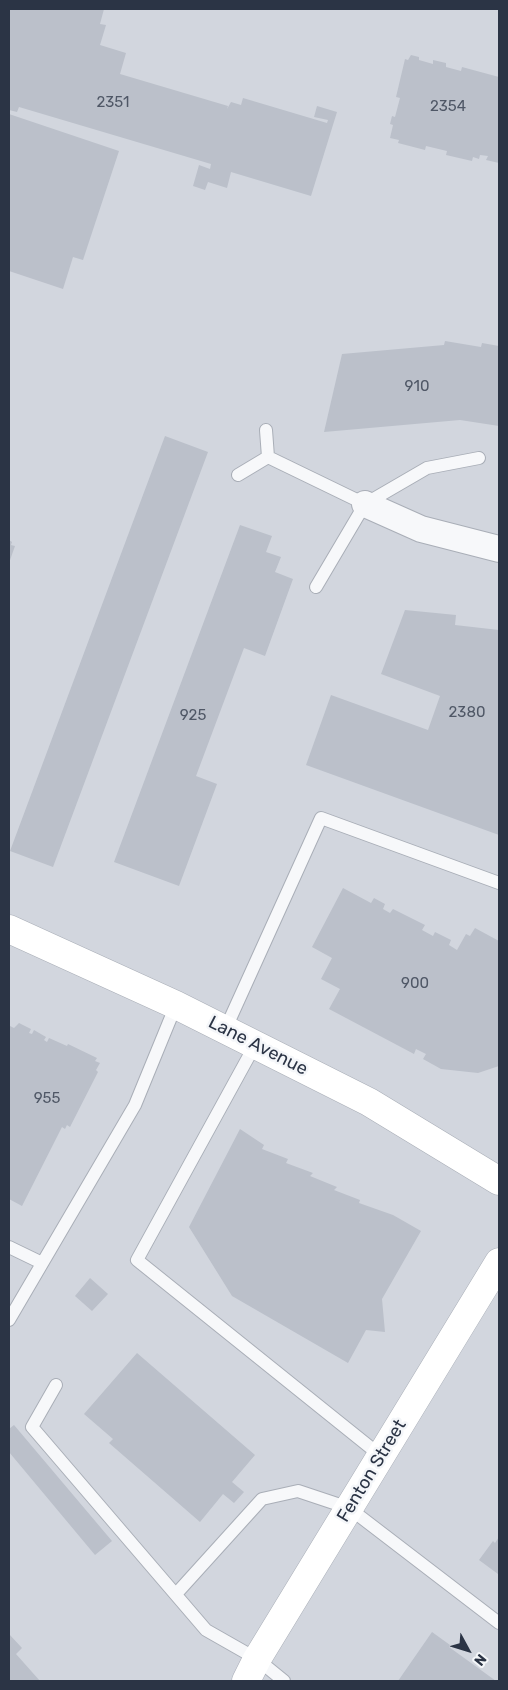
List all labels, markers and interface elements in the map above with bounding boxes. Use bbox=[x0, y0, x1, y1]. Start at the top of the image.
house number: 2351 bbox=[97, 94, 129, 112]
house number: 2354 bbox=[430, 98, 466, 116]
house number: 910 bbox=[405, 378, 429, 396]
house number: 2380 bbox=[449, 704, 485, 722]
house number: 925 bbox=[180, 707, 206, 725]
house number: 900 bbox=[401, 975, 429, 993]
street label: Lane Avenue bbox=[205, 1012, 311, 1080]
house number: 955 bbox=[34, 1090, 60, 1108]
street label: Fenton Street bbox=[333, 1416, 411, 1526]
north arrow bbox=[443, 1625, 493, 1675]
text: N bbox=[470, 1650, 490, 1669]

